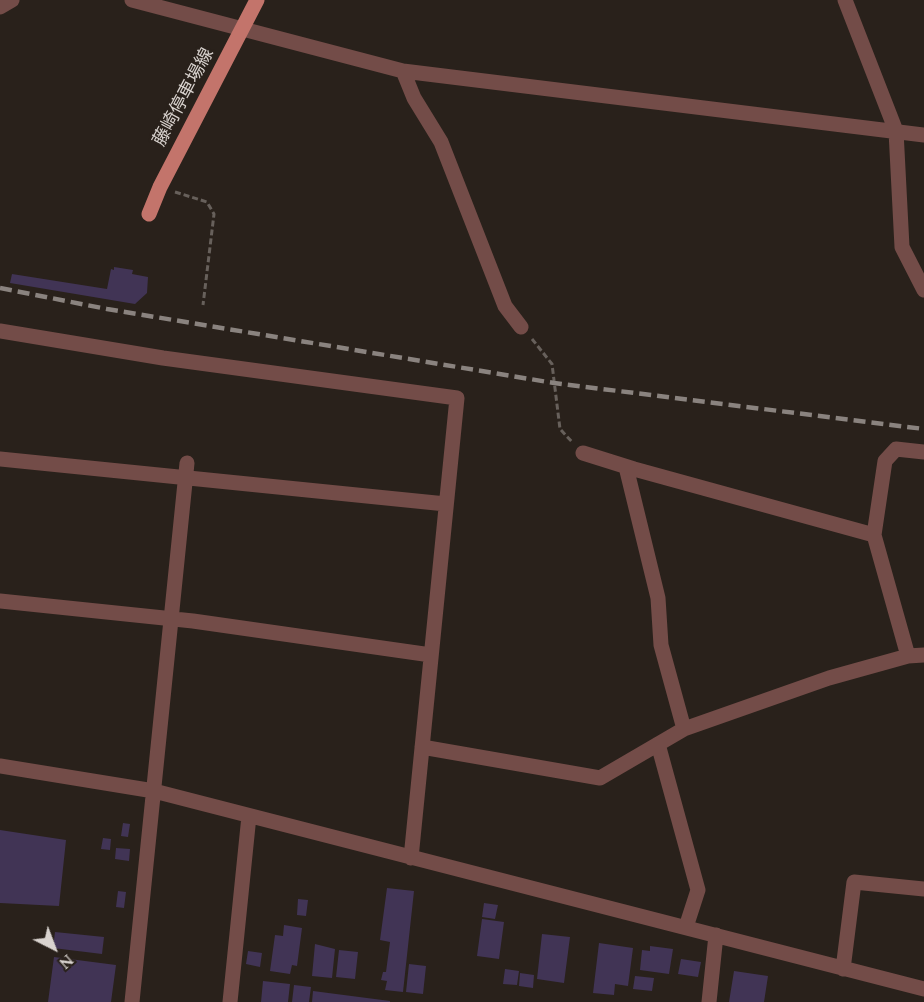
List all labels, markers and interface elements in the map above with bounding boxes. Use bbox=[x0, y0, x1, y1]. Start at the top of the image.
street label: 藤崎停車場線 bbox=[150, 45, 220, 151]
north arrow bbox=[24, 918, 84, 978]
text: N bbox=[53, 948, 79, 975]

